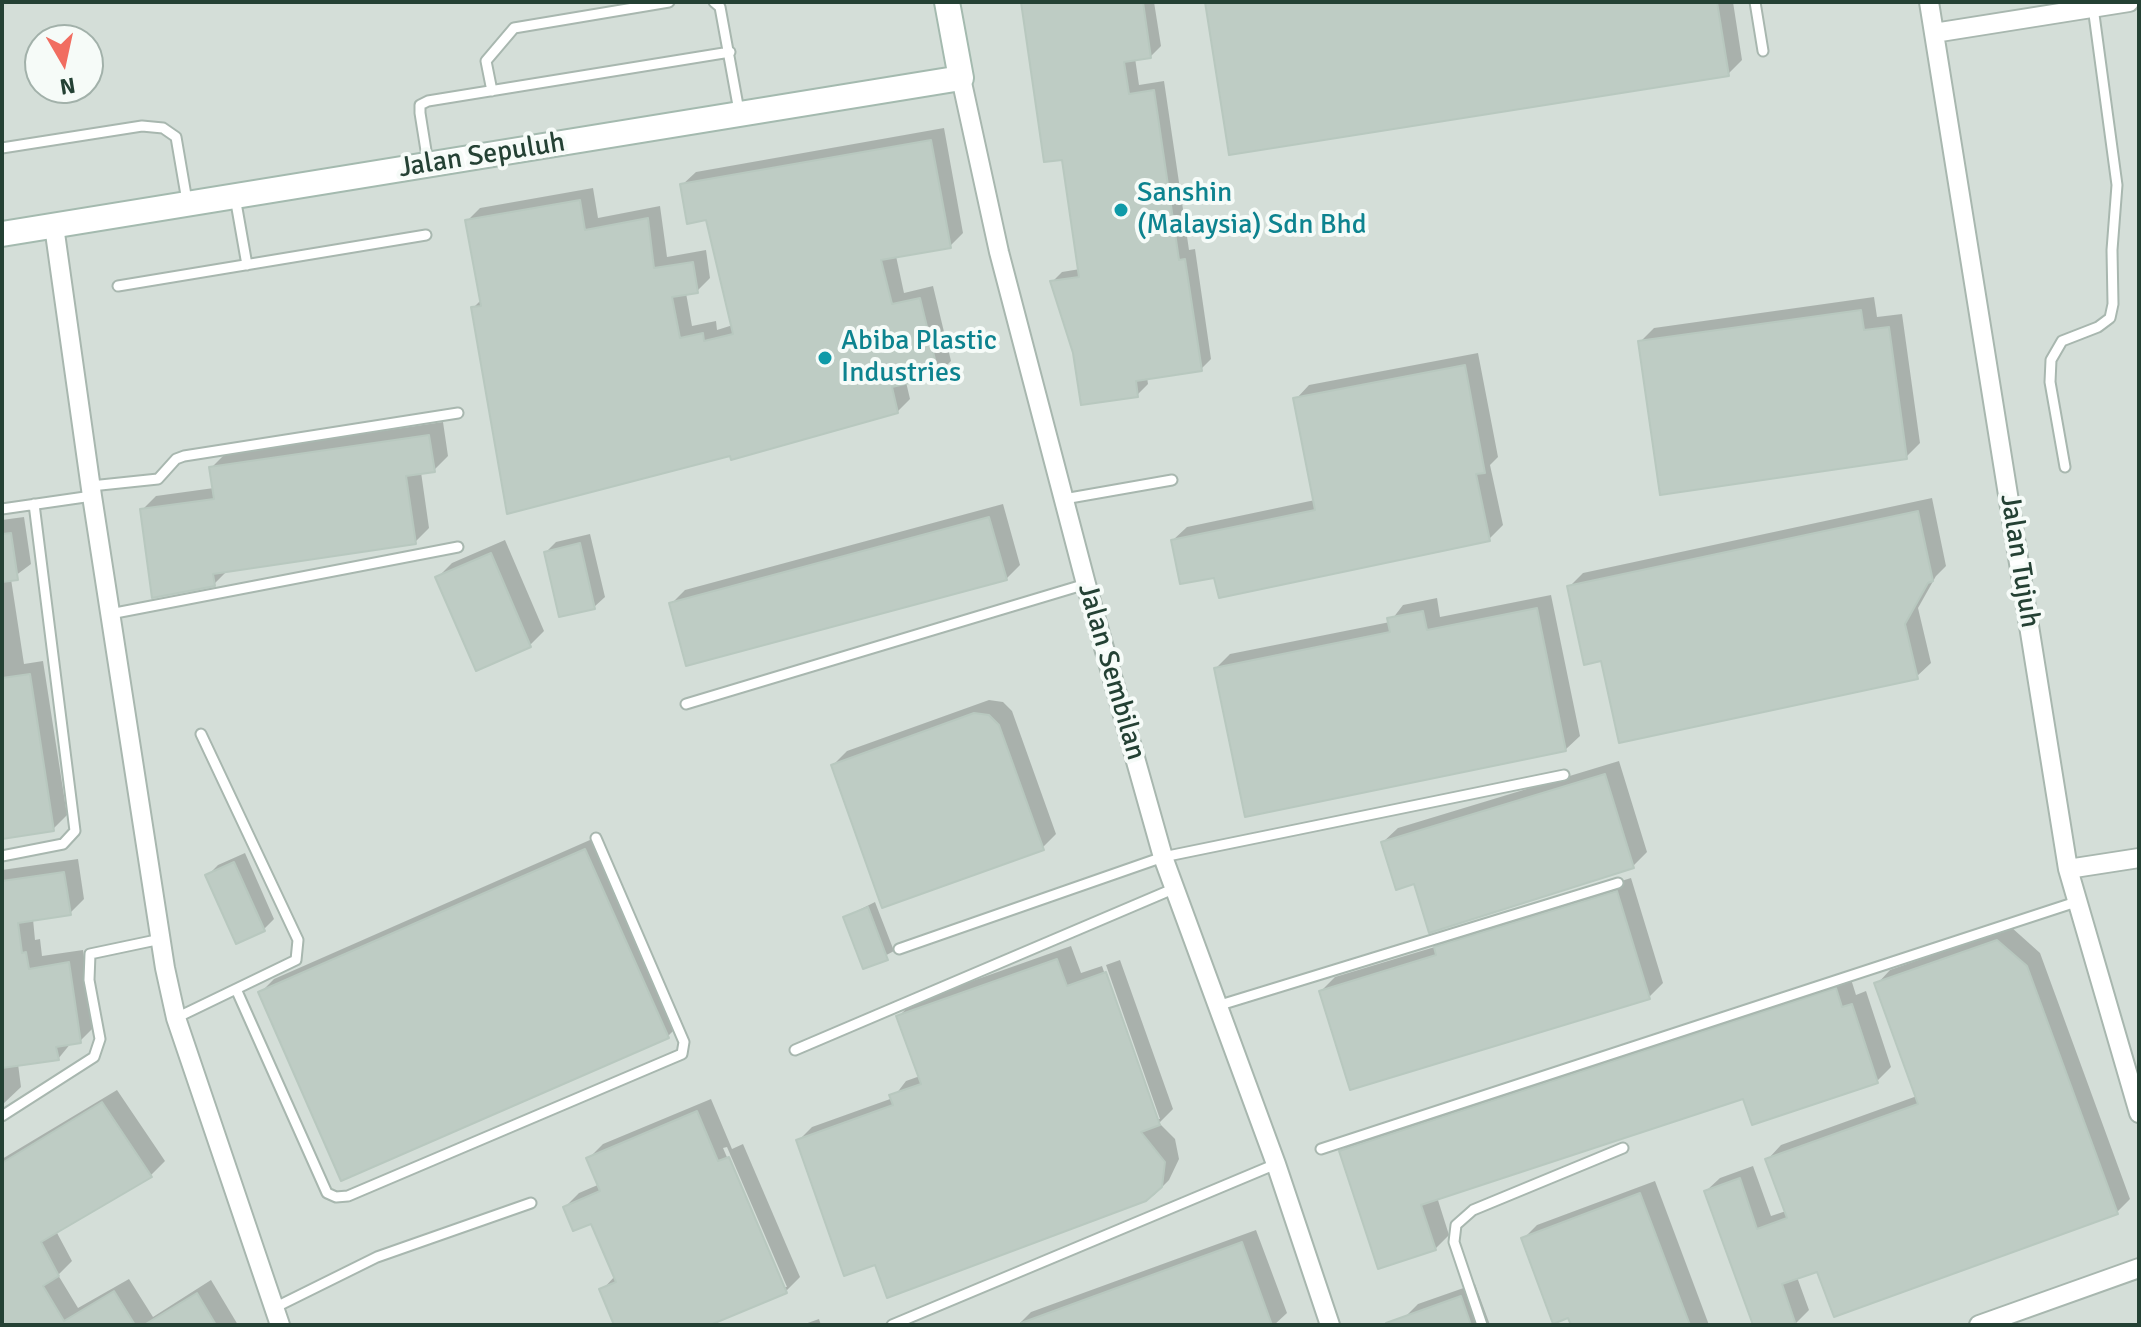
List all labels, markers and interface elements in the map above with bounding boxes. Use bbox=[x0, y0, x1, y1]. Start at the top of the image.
north arrow bbox=[24, 24, 104, 104]
text: N bbox=[58, 72, 77, 101]
street label: Jalan Sepuluh bbox=[396, 126, 568, 186]
place label: Sanshin (Malaysia) Sdn Bhd bbox=[1137, 177, 1367, 243]
marker: Sanshin (Malaysia) Sdn Bhd bbox=[1112, 201, 1130, 219]
place label: Abiba Plastic Industries bbox=[841, 325, 997, 391]
marker: Abiba Plastic Industries bbox=[816, 349, 834, 367]
street label: Jalan Tujuh bbox=[1992, 492, 2046, 630]
street label: Jalan Sembilan bbox=[1070, 580, 1152, 764]

